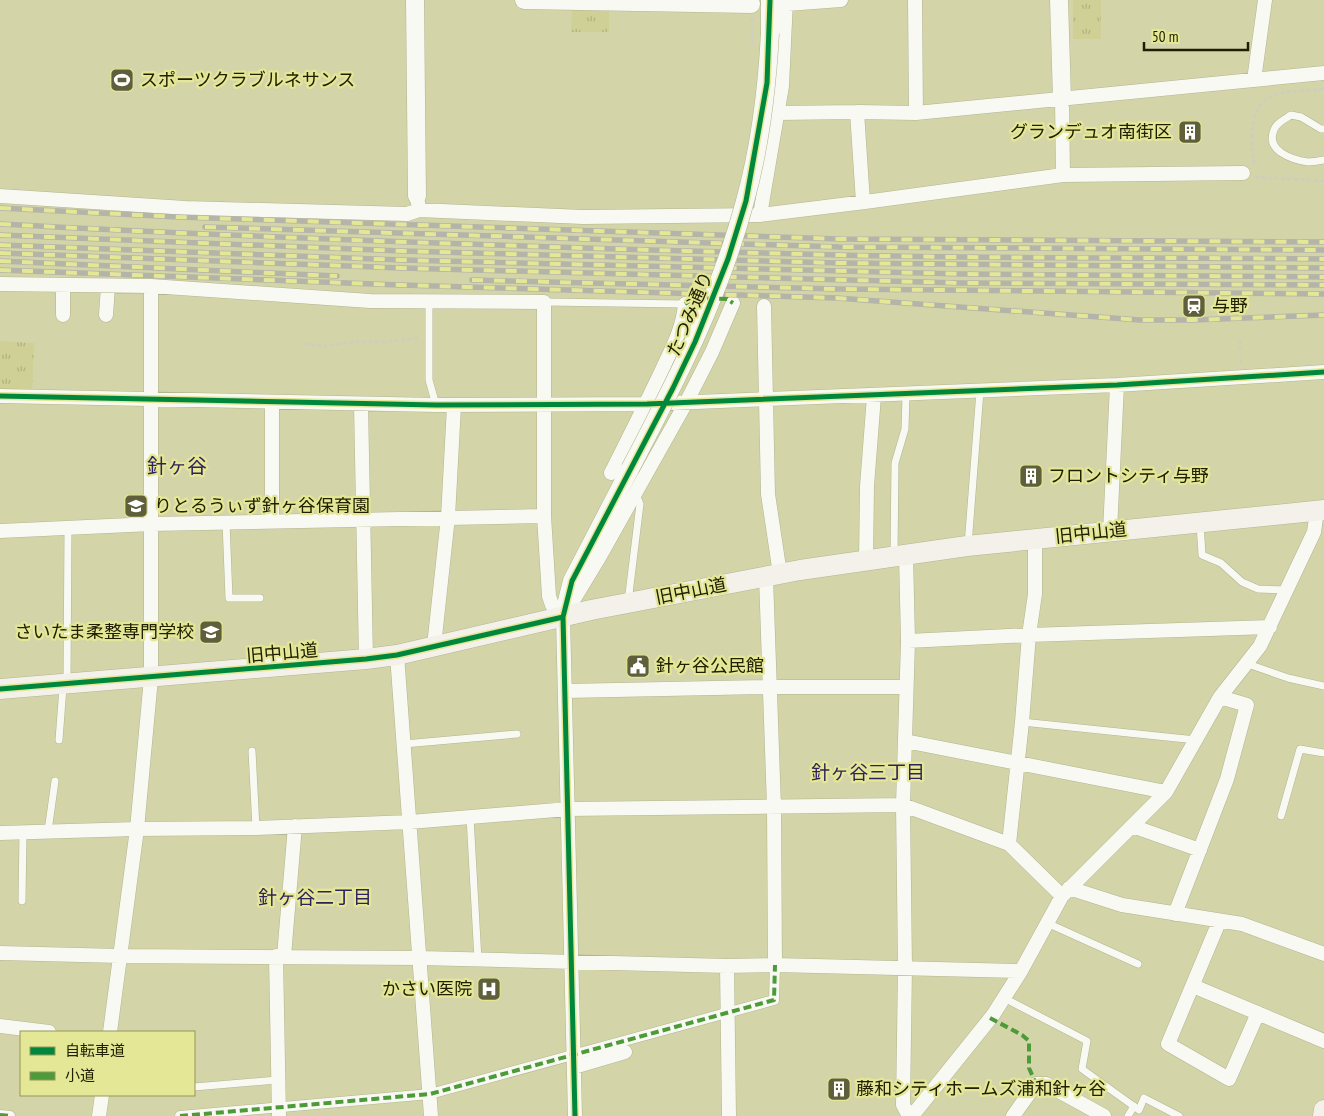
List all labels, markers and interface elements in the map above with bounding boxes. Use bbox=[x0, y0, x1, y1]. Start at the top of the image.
scale bar bbox=[1144, 20, 1248, 52]
text: 50 m bbox=[1152, 27, 1178, 46]
sports icon: スポーツクラブルネサンス bbox=[109, 67, 135, 93]
place label: スポーツクラブルネサンス bbox=[140, 68, 355, 91]
building icon: グランデュオ南街区 bbox=[1177, 119, 1203, 145]
place label: グランデュオ南街区 bbox=[1010, 120, 1172, 143]
street label: たつみ通り bbox=[661, 268, 718, 360]
station icon: 与野 bbox=[1181, 293, 1207, 319]
place label: 与野 bbox=[1212, 294, 1248, 317]
district label: 針ヶ谷 bbox=[147, 453, 207, 479]
building icon: フロントシティ与野 bbox=[1018, 463, 1044, 489]
place label: フロントシティ与野 bbox=[1048, 464, 1209, 487]
school or university icon: りとるうぃず針ヶ谷保育園 bbox=[123, 493, 149, 519]
place label: りとるうぃず針ヶ谷保育園 bbox=[154, 494, 370, 517]
street label: 旧中山道 bbox=[1054, 517, 1128, 548]
street label: 旧中山道 bbox=[653, 572, 728, 609]
school or university icon: さいたま柔整専門学校 bbox=[198, 619, 224, 645]
place label: さいたま柔整専門学校 bbox=[15, 620, 194, 643]
street label: 旧中山道 bbox=[245, 638, 319, 667]
public building icon: 針ヶ谷公民館 bbox=[625, 653, 651, 679]
place label: 針ヶ谷公民館 bbox=[656, 654, 764, 677]
district label: 針ヶ谷三丁目 bbox=[811, 760, 925, 784]
district label: 針ヶ谷二丁目 bbox=[258, 885, 372, 909]
hospital icon: かさい医院 bbox=[476, 976, 502, 1002]
place label: かさい医院 bbox=[382, 977, 472, 1000]
legend bbox=[20, 1031, 195, 1096]
text: 自転車道 bbox=[65, 1041, 125, 1060]
text: 小道 bbox=[65, 1066, 95, 1085]
building icon: 藤和シティホームズ浦和針ヶ谷 bbox=[826, 1076, 852, 1102]
place label: 藤和シティホームズ浦和針ヶ谷 bbox=[856, 1077, 1106, 1100]

